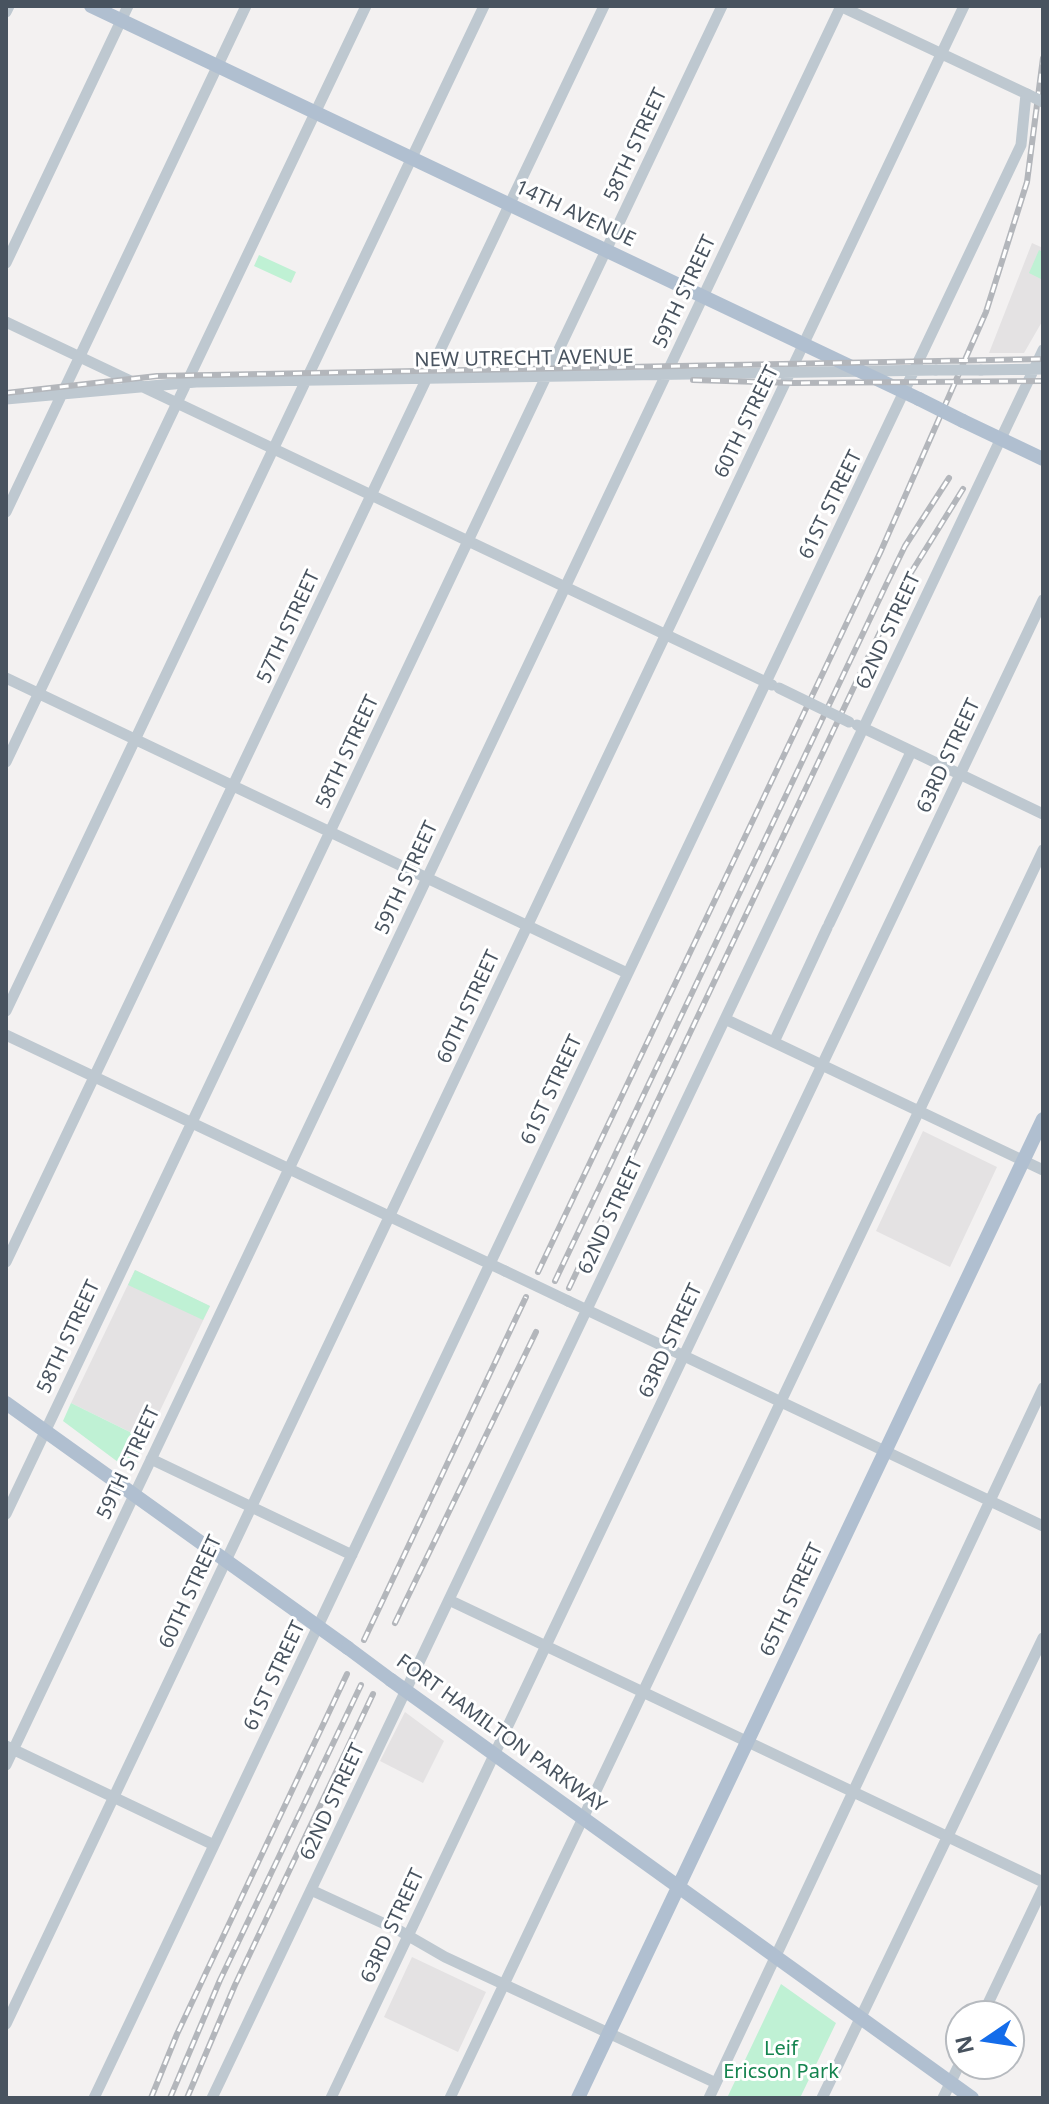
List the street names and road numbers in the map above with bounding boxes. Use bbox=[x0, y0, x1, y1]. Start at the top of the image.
street label: 58TH STREET bbox=[599, 85, 673, 205]
street label: 14TH AVENUE bbox=[511, 176, 639, 252]
street label: 59TH STREET bbox=[648, 232, 722, 352]
street label: NEW UTRECHT AVENUE bbox=[414, 345, 634, 373]
street label: 60TH STREET bbox=[709, 362, 785, 482]
street label: 61ST STREET bbox=[794, 447, 868, 563]
street label: 57TH STREET bbox=[252, 567, 326, 687]
street label: 62ND STREET bbox=[852, 569, 926, 693]
street label: 58TH STREET bbox=[311, 692, 385, 812]
street label: 63RD STREET bbox=[912, 695, 986, 817]
street label: 59TH STREET bbox=[370, 818, 444, 938]
street label: 60TH STREET bbox=[432, 947, 506, 1067]
street label: 61ST STREET bbox=[516, 1031, 588, 1149]
street label: 62ND STREET bbox=[574, 1154, 648, 1278]
street label: 58TH STREET bbox=[32, 1277, 106, 1397]
street label: 63RD STREET bbox=[634, 1280, 708, 1402]
street label: 59TH STREET bbox=[92, 1403, 166, 1523]
street label: 60TH STREET bbox=[154, 1532, 228, 1652]
street label: 65TH STREET bbox=[755, 1540, 829, 1660]
street label: 61ST STREET bbox=[239, 1617, 311, 1735]
street label: FORT HAMILTON PARKWAY bbox=[391, 1650, 611, 1818]
street label: 62ND STREET bbox=[296, 1740, 370, 1864]
street label: 63RD STREET bbox=[356, 1865, 430, 1987]

